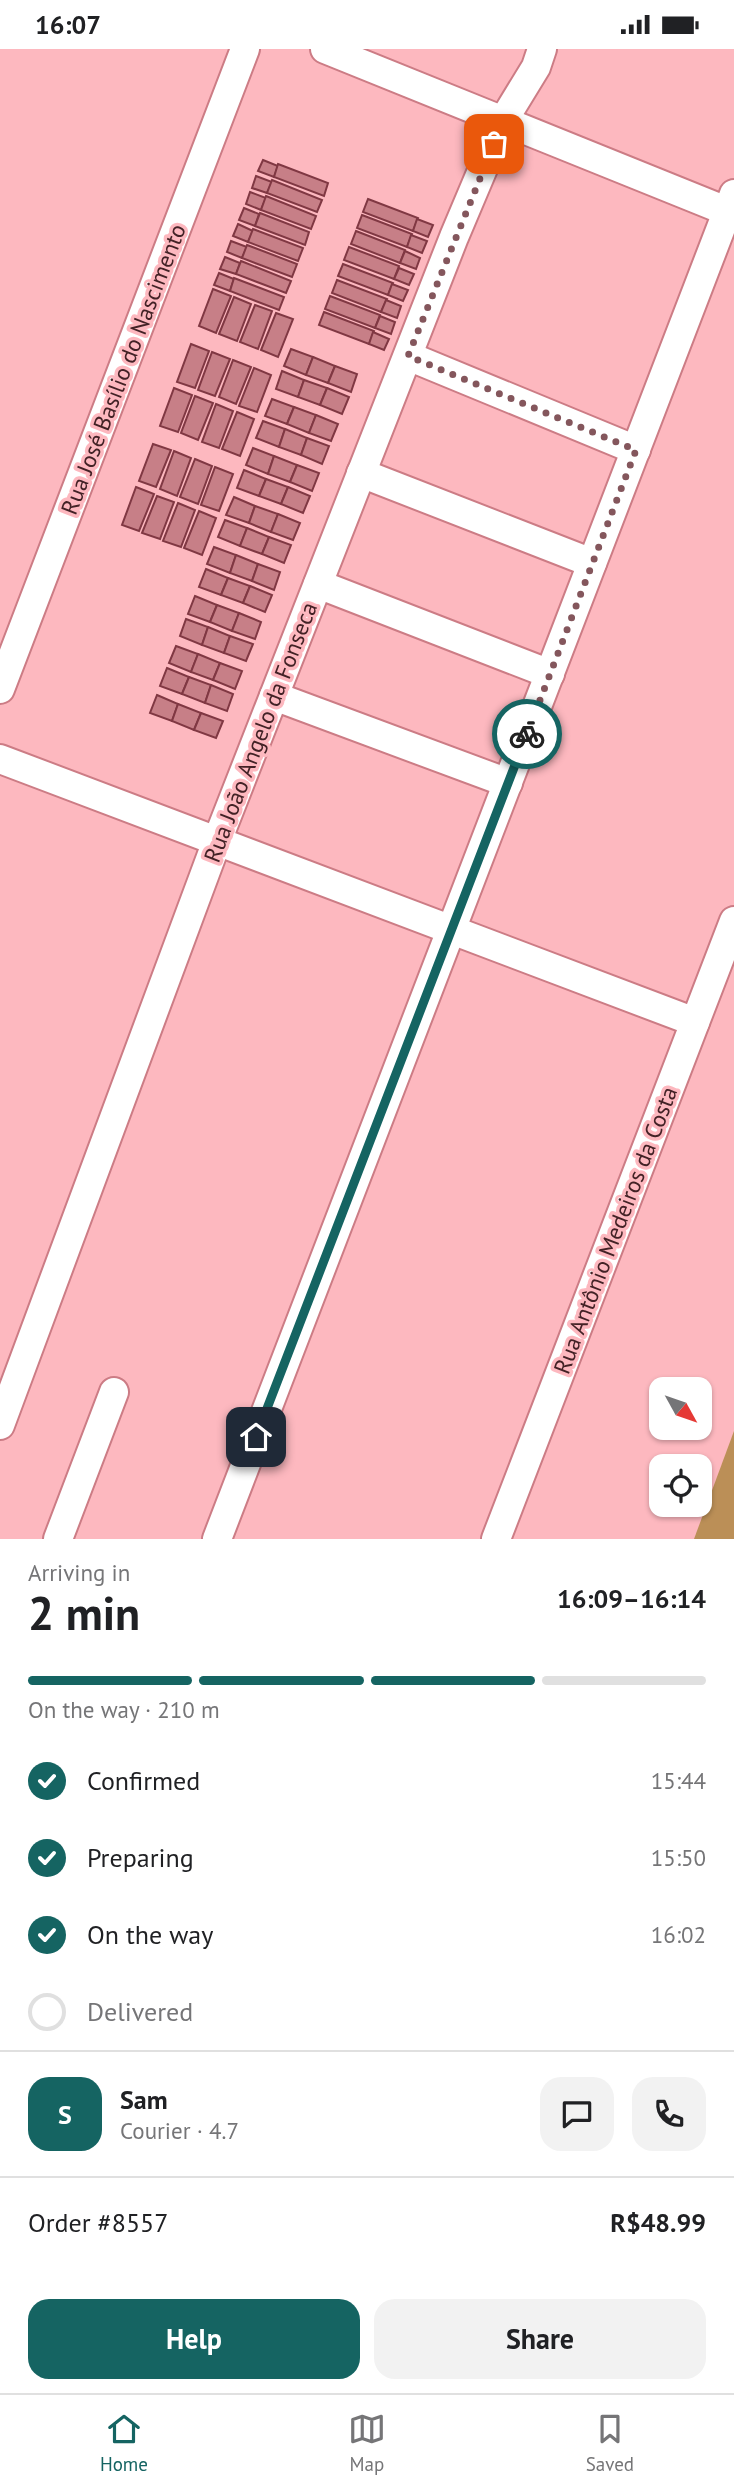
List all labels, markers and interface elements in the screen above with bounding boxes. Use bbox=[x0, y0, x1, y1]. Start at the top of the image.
text: 16:07 bbox=[35, 8, 101, 41]
pin bbox=[464, 114, 524, 174]
icon: bag bbox=[475, 125, 513, 163]
street label: Rua José Basílio do Nascimento bbox=[54, 220, 192, 518]
street label: Rua João Angelo da Fonseca bbox=[197, 598, 323, 866]
courier bbox=[492, 699, 562, 769]
icon: bike bbox=[508, 715, 546, 753]
street label: Rua Antônio Medeiros da Costa bbox=[547, 1082, 683, 1378]
north arrow bbox=[649, 1377, 712, 1440]
map controls bbox=[649, 1377, 712, 1517]
pin bbox=[226, 1407, 286, 1467]
icon: home bbox=[237, 1418, 275, 1456]
button: locate bbox=[649, 1454, 712, 1517]
text: Arriving in bbox=[28, 1558, 130, 1587]
text: 16:09–16:14 bbox=[557, 1582, 706, 1615]
text: 2 min bbox=[28, 1583, 140, 1643]
text: On the way · 210 m bbox=[28, 1695, 220, 1724]
icon: check bbox=[28, 1762, 66, 1800]
text: Confirmed bbox=[87, 1764, 200, 1797]
text: 15:44 bbox=[651, 1766, 706, 1795]
icon: check bbox=[28, 1839, 66, 1877]
text: Preparing bbox=[87, 1841, 194, 1874]
text: 15:50 bbox=[651, 1843, 706, 1872]
icon: check bbox=[28, 1916, 66, 1954]
text: On the way bbox=[87, 1918, 213, 1951]
text: 16:02 bbox=[651, 1920, 706, 1949]
text: Delivered bbox=[87, 1995, 193, 2028]
button: chat bbox=[540, 2077, 614, 2151]
button: phone bbox=[632, 2077, 706, 2151]
text: Sam bbox=[120, 2083, 168, 2116]
text: S bbox=[58, 2098, 72, 2131]
text: Courier · 4.7 bbox=[120, 2116, 239, 2145]
text: Order #8557 bbox=[28, 2206, 168, 2239]
text: R$48.99 bbox=[610, 2206, 706, 2239]
button: Help bbox=[28, 2299, 360, 2379]
button: Share bbox=[374, 2299, 706, 2379]
tab: Home bbox=[100, 2410, 148, 2476]
tab: Map bbox=[348, 2410, 386, 2476]
tab: Saved bbox=[586, 2410, 634, 2476]

